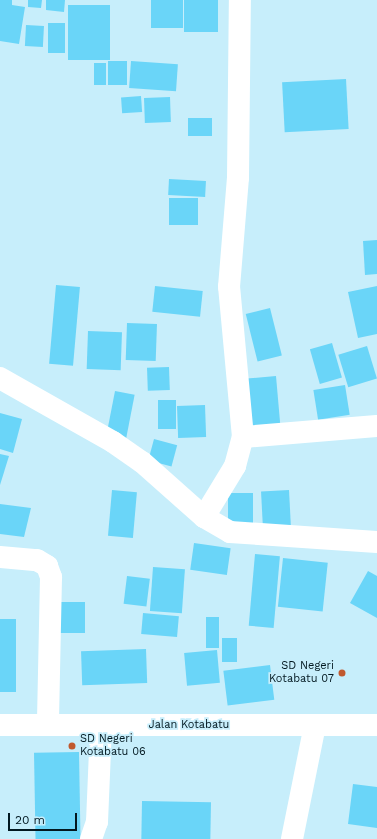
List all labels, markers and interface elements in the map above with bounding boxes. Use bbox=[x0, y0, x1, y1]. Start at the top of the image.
place label: SD Negeri Kotabatu 07 bbox=[269, 660, 334, 686]
marker: SD Negeri Kotabatu 07 bbox=[337, 668, 347, 678]
street label: Jalan Kotabatu bbox=[149, 718, 229, 732]
place label: SD Negeri Kotabatu 06 bbox=[80, 733, 146, 759]
marker: SD Negeri Kotabatu 06 bbox=[67, 741, 77, 751]
scale bar bbox=[10, 805, 79, 831]
text: 20 m bbox=[15, 813, 45, 827]

